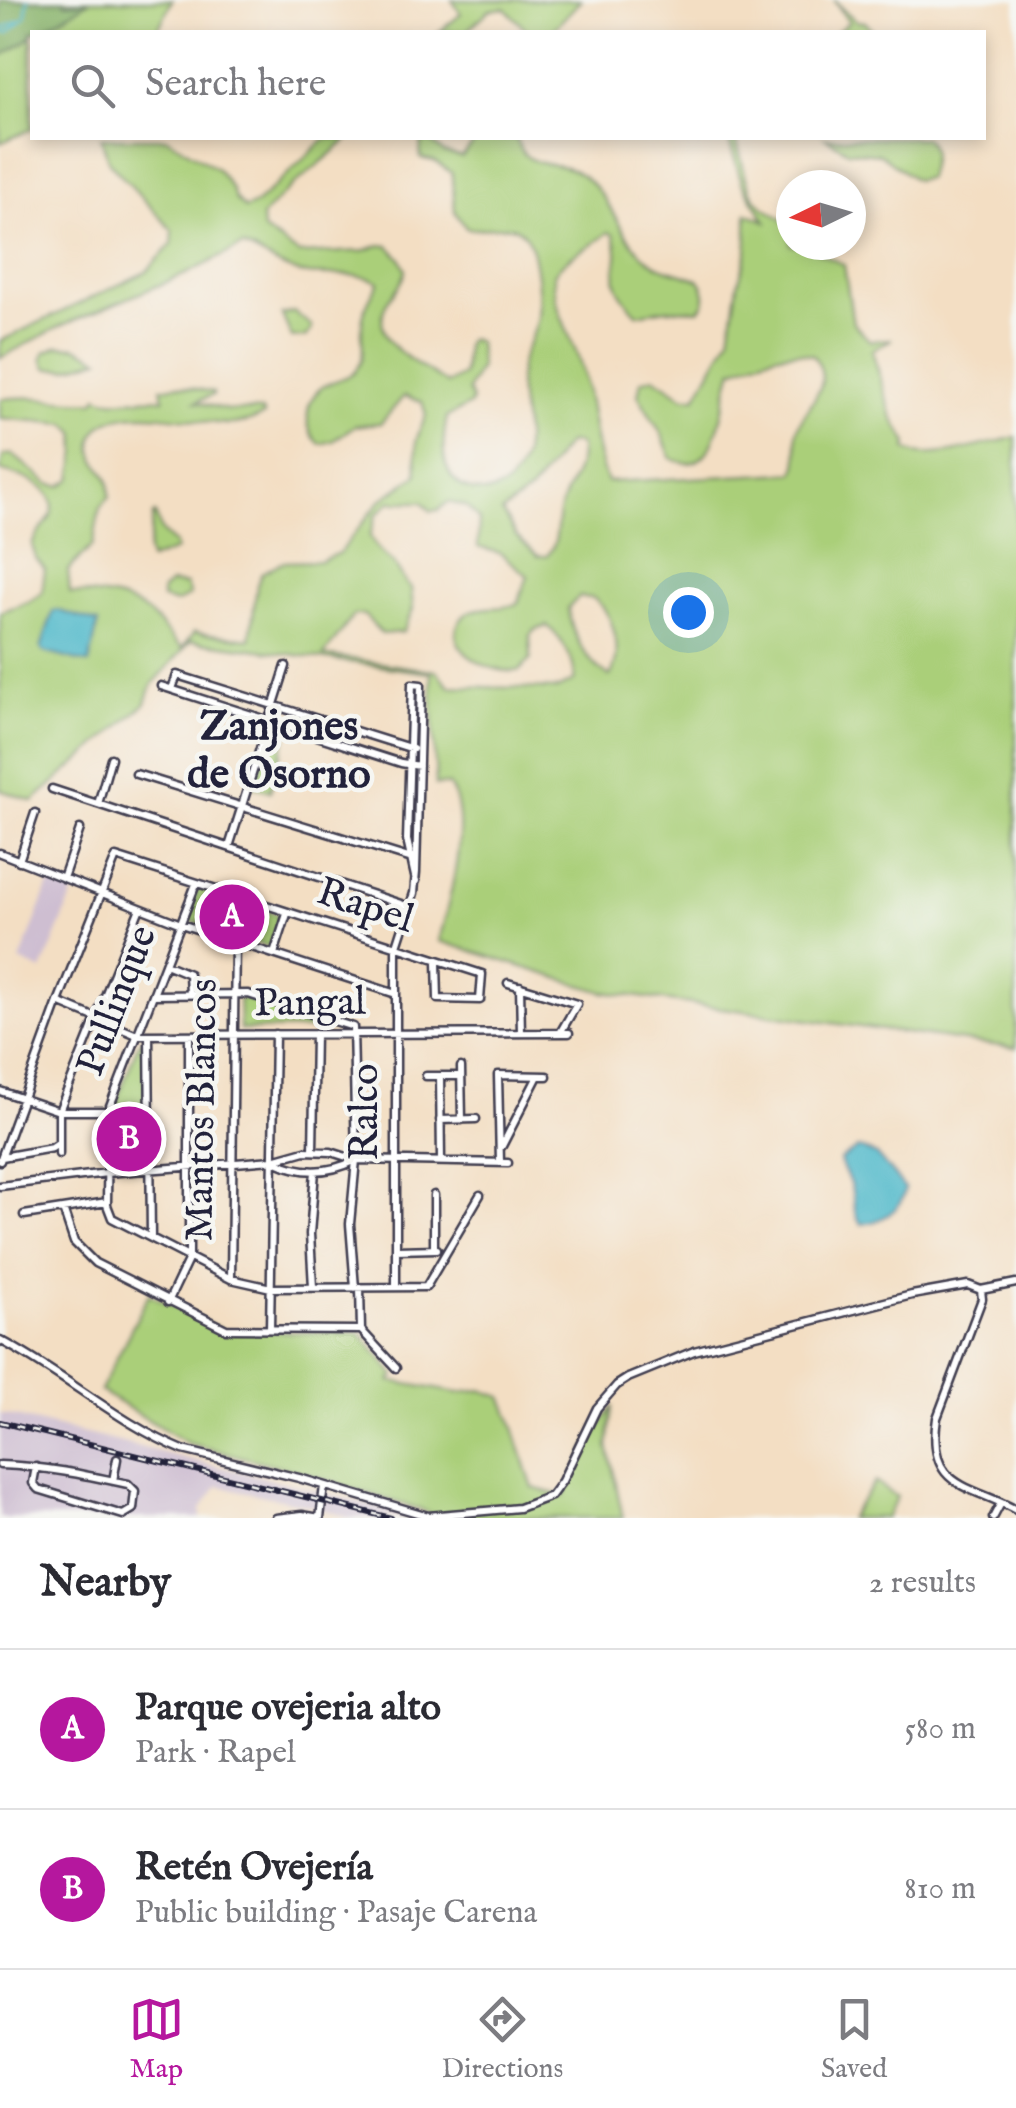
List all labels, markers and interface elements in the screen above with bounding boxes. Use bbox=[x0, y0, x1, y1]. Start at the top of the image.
search box bbox=[30, 30, 986, 140]
icon: search bbox=[65, 58, 120, 113]
text: Search here bbox=[145, 61, 326, 109]
north arrow bbox=[776, 170, 866, 260]
your location bbox=[663, 587, 714, 638]
district label: Zanjones de Osorno bbox=[187, 701, 371, 802]
street label: Rapel bbox=[310, 868, 420, 946]
pin: A bbox=[200, 880, 264, 954]
street label: Pullinque bbox=[66, 919, 170, 1083]
street label: Mantos Blancos bbox=[175, 978, 231, 1242]
street label: Pangal bbox=[254, 978, 366, 1030]
street label: Ralco bbox=[341, 1063, 392, 1161]
pin: B bbox=[96, 1102, 162, 1176]
text: Nearby bbox=[40, 1557, 171, 1610]
text: 2 results bbox=[869, 1563, 976, 1604]
text: Parque ovejeria alto bbox=[135, 1685, 441, 1733]
text: A bbox=[62, 1709, 83, 1750]
text: 580 m bbox=[904, 1709, 976, 1750]
text: Park · Rapel bbox=[135, 1733, 296, 1774]
text: Retén Ovejería bbox=[135, 1845, 373, 1893]
text: B bbox=[62, 1869, 83, 1910]
text: 810 m bbox=[904, 1869, 976, 1910]
text: Public building · Pasaje Carena bbox=[135, 1893, 537, 1934]
tab: Map bbox=[129, 1992, 184, 2087]
tab: Directions bbox=[441, 1992, 563, 2087]
tab: Saved bbox=[821, 1992, 887, 2087]

